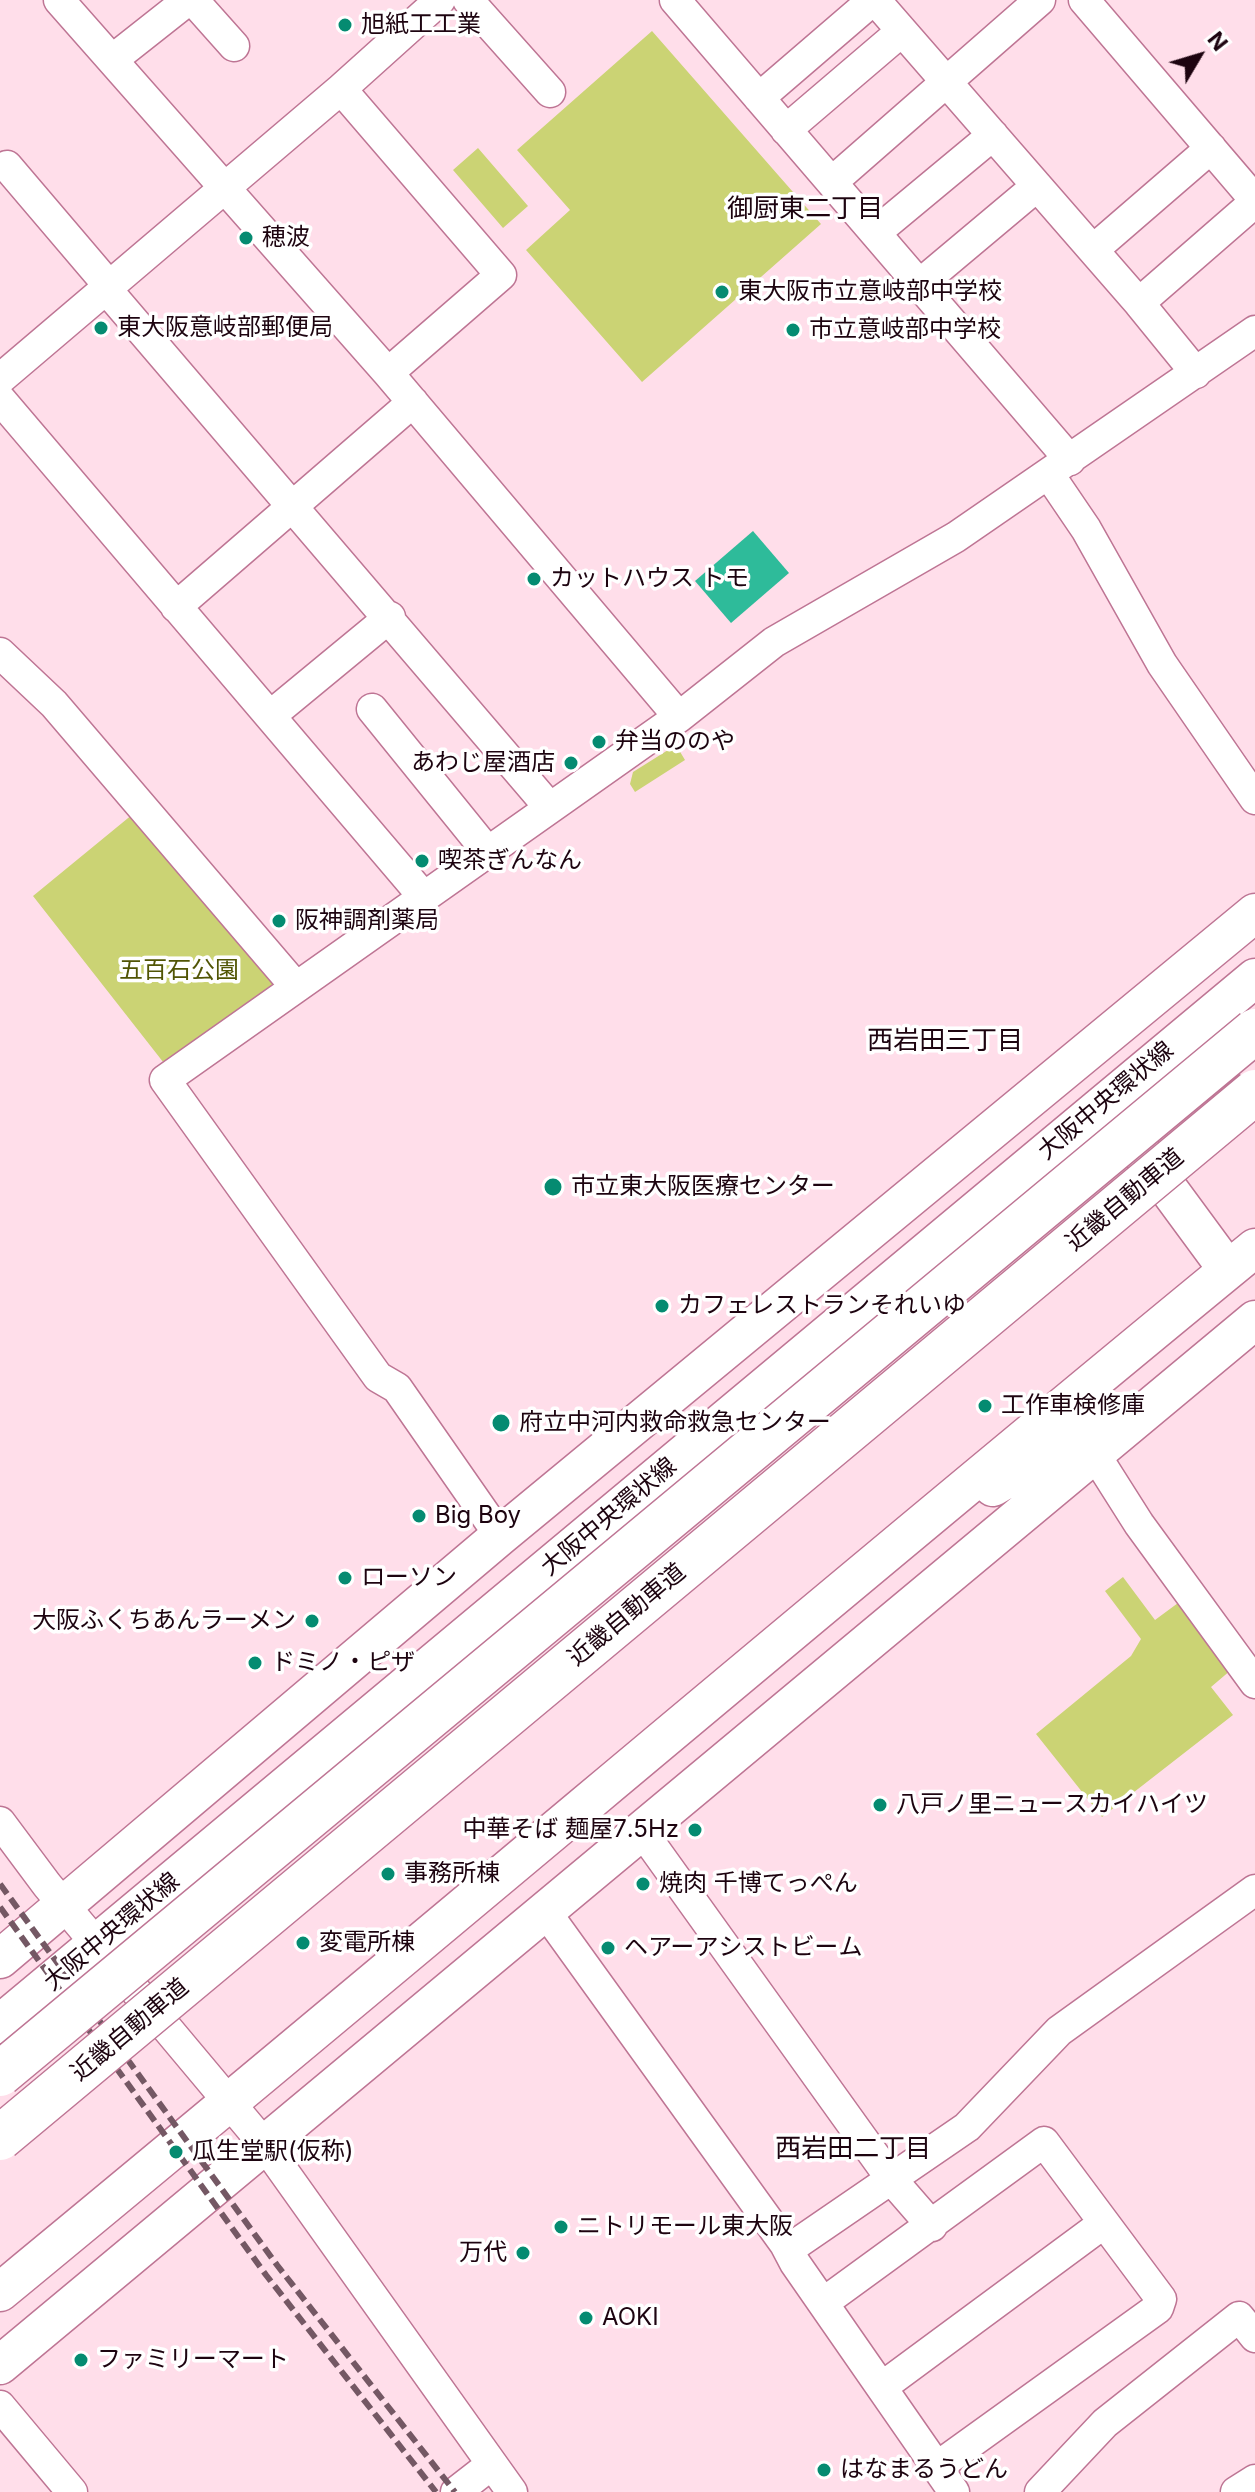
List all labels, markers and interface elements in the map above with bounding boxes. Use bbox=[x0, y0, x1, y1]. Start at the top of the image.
place label: 旭紙工工業 bbox=[361, 11, 481, 39]
marker: 旭紙工工業 bbox=[336, 16, 354, 34]
north arrow bbox=[1159, 16, 1239, 96]
text: N bbox=[1203, 27, 1233, 56]
district label: 御厨東二丁目 bbox=[727, 193, 883, 225]
place label: 穂波 bbox=[262, 224, 310, 252]
marker: 穂波 bbox=[237, 229, 255, 247]
place label: 東大阪市立意岐部中学校 bbox=[738, 278, 1002, 306]
marker: 東大阪市立意岐部中学校 bbox=[713, 283, 731, 301]
place label: 東大阪意岐部郵便局 bbox=[117, 314, 333, 342]
place label: 市立意岐部中学校 bbox=[809, 316, 1001, 344]
marker: 東大阪意岐部郵便局 bbox=[92, 319, 110, 337]
marker: 市立意岐部中学校 bbox=[784, 321, 802, 339]
place label: カットハウス トモ bbox=[550, 565, 749, 593]
marker: カットハウス トモ bbox=[525, 570, 543, 588]
place label: 弁当ののや bbox=[615, 728, 735, 756]
marker: 弁当ののや bbox=[590, 733, 608, 751]
place label: あわじ屋酒店 bbox=[411, 749, 555, 777]
marker: あわじ屋酒店 bbox=[562, 754, 580, 772]
place label: 喫茶ぎんなん bbox=[438, 847, 582, 875]
marker: 喫茶ぎんなん bbox=[413, 852, 431, 870]
place label: 阪神調剤薬局 bbox=[295, 907, 439, 935]
marker: 阪神調剤薬局 bbox=[270, 912, 288, 930]
park label: 五百石公園 bbox=[119, 957, 239, 985]
district label: 西岩田三丁目 bbox=[867, 1025, 1023, 1057]
street label: 大阪中央環状線 bbox=[1032, 1036, 1180, 1166]
street label: 近畿自動車道 bbox=[1061, 1143, 1189, 1257]
place label: 市立東大阪医療センター bbox=[571, 1173, 835, 1201]
marker: 市立東大阪医療センター bbox=[542, 1176, 564, 1198]
place label: カフェレストランそれいゆ bbox=[678, 1292, 966, 1320]
marker: カフェレストランそれいゆ bbox=[653, 1297, 671, 1315]
place label: 工作車検修庫 bbox=[1001, 1392, 1145, 1420]
marker: 工作車検修庫 bbox=[976, 1397, 994, 1415]
place label: 府立中河内救命救急センター bbox=[519, 1409, 831, 1437]
marker: 府立中河内救命救急センター bbox=[490, 1412, 512, 1434]
street label: 大阪中央環状線 bbox=[535, 1452, 683, 1582]
place label: Big Boy bbox=[435, 1502, 521, 1530]
marker: Big Boy bbox=[410, 1507, 428, 1525]
street label: 近畿自動車道 bbox=[563, 1558, 691, 1672]
place label: ローソン bbox=[361, 1564, 457, 1592]
marker: ローソン bbox=[336, 1569, 354, 1587]
place label: 大阪ふくちあんラーメン bbox=[32, 1607, 296, 1635]
marker: 大阪ふくちあんラーメン bbox=[303, 1612, 321, 1630]
place label: ドミノ・ピザ bbox=[271, 1649, 415, 1677]
marker: ドミノ・ピザ bbox=[246, 1654, 264, 1672]
place label: 八戸ノ里ニュースカイハイツ bbox=[896, 1791, 1208, 1819]
marker: 八戸ノ里ニュースカイハイツ bbox=[871, 1796, 889, 1814]
place label: 中華そば 麺屋7.5Hz bbox=[462, 1816, 679, 1844]
marker: 中華そば 麺屋7.5Hz bbox=[686, 1821, 704, 1839]
place label: 事務所棟 bbox=[404, 1860, 500, 1888]
marker: 事務所棟 bbox=[379, 1865, 397, 1883]
street label: 大阪中央環状線 bbox=[38, 1867, 186, 1997]
place label: 焼肉 千博てっぺん bbox=[659, 1870, 858, 1898]
marker: 焼肉 千博てっぺん bbox=[634, 1875, 652, 1893]
place label: 変電所棟 bbox=[319, 1929, 415, 1957]
marker: 変電所棟 bbox=[294, 1934, 312, 1952]
place label: ヘアーアシストビーム bbox=[624, 1934, 863, 1962]
marker: ヘアーアシストビーム bbox=[599, 1939, 617, 1957]
street label: 近畿自動車道 bbox=[66, 1973, 194, 2087]
district label: 西岩田二丁目 bbox=[775, 2133, 931, 2165]
place label: 瓜生堂駅(仮称) bbox=[192, 2138, 354, 2166]
marker: 瓜生堂駅(仮称) bbox=[167, 2143, 185, 2161]
place label: ニトリモール東大阪 bbox=[577, 2213, 793, 2241]
marker: ニトリモール東大阪 bbox=[552, 2218, 570, 2236]
place label: 万代 bbox=[459, 2239, 507, 2267]
marker: 万代 bbox=[514, 2244, 532, 2262]
place label: AOKI bbox=[602, 2304, 659, 2332]
marker: AOKI bbox=[577, 2309, 595, 2327]
place label: ファミリーマート bbox=[97, 2346, 289, 2374]
marker: ファミリーマート bbox=[72, 2351, 90, 2369]
place label: はなまるうどん bbox=[840, 2456, 1008, 2484]
marker: はなまるうどん bbox=[815, 2461, 833, 2479]

